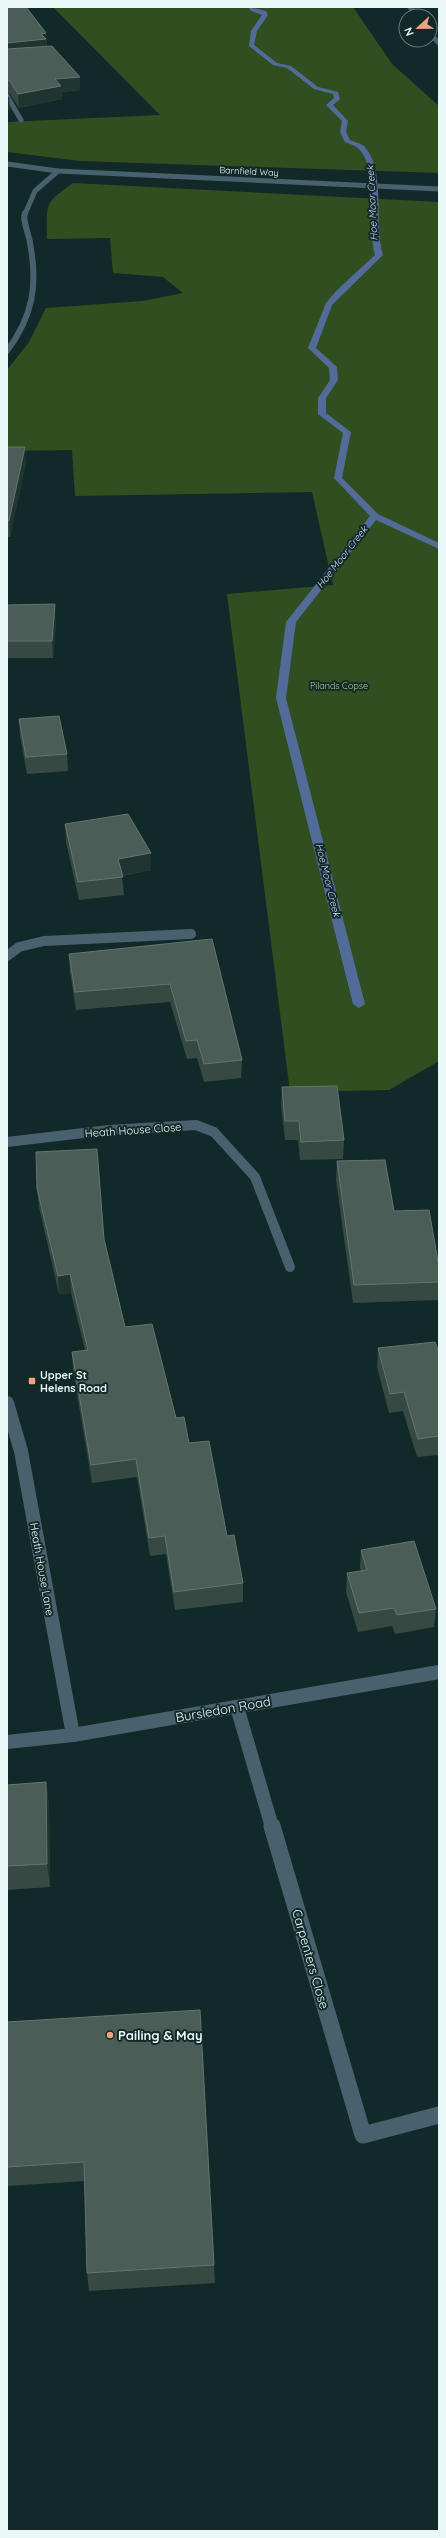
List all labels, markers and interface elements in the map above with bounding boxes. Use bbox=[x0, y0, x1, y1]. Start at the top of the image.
north arrow bbox=[398, 8, 438, 48]
text: N bbox=[401, 25, 417, 38]
water label: Hoe Moor Creek bbox=[363, 163, 380, 241]
street label: Barnfield Way bbox=[219, 164, 279, 178]
water label: Hoe Moor Creek bbox=[314, 522, 371, 591]
park label: Pilands Copse bbox=[310, 680, 368, 691]
water label: Hoe Moor Creek bbox=[313, 842, 344, 920]
street label: Heath House Close bbox=[84, 1120, 182, 1140]
place label: Upper St Helens Road bbox=[40, 1368, 107, 1395]
marker: Upper St Helens Road bbox=[27, 1376, 37, 1386]
street label: Heath House Lane bbox=[27, 1521, 57, 1617]
street label: Bursledon Road bbox=[174, 1693, 272, 1725]
street label: Carpenters Close bbox=[289, 1907, 333, 2011]
place label: Pailing & May bbox=[118, 2027, 203, 2043]
marker: Pailing & May bbox=[105, 2030, 115, 2040]

